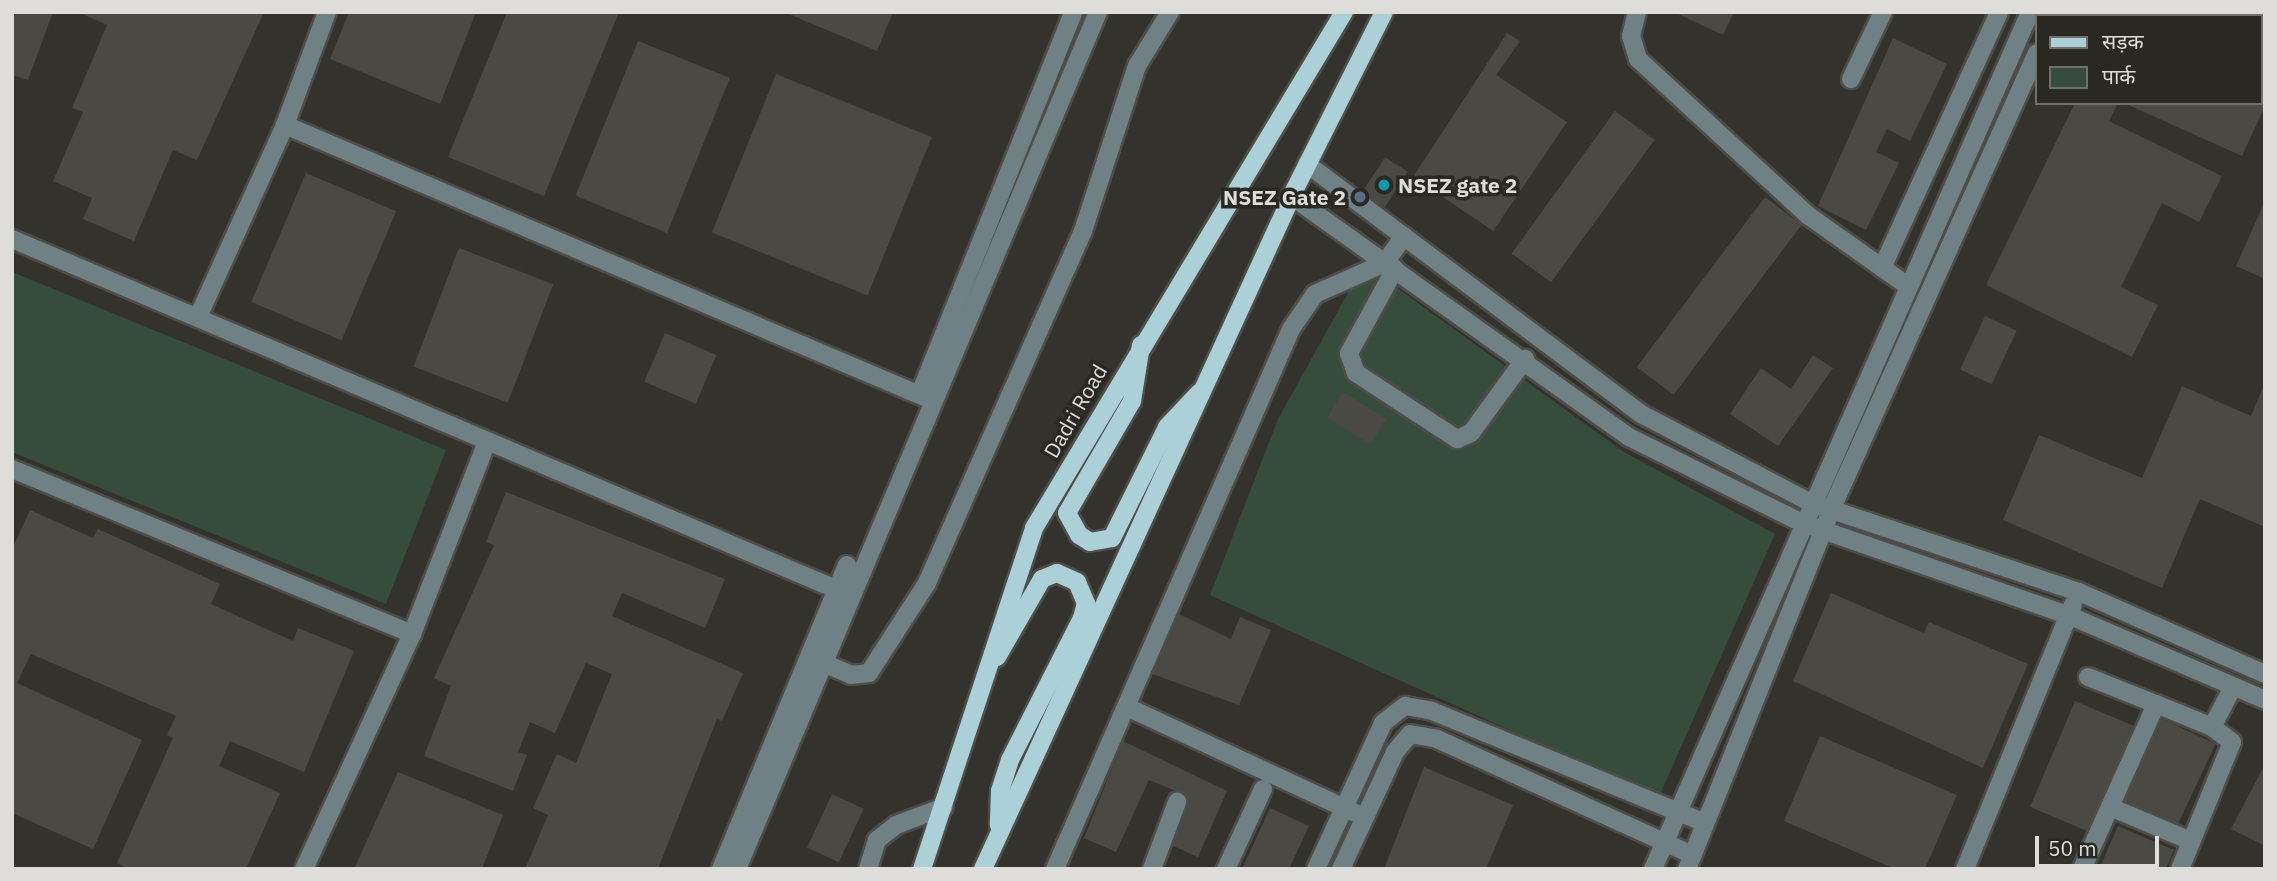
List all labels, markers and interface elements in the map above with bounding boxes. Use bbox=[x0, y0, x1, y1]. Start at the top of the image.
legend bbox=[2036, 14, 2263, 105]
text: सड़क bbox=[2102, 27, 2144, 55]
text: पार्क bbox=[2102, 62, 2136, 90]
place label: NSEZ gate 2 bbox=[1398, 172, 1517, 198]
marker: NSEZ gate 2 bbox=[1376, 177, 1392, 193]
place label: NSEZ Gate 2 bbox=[1223, 184, 1346, 210]
marker: NSEZ Gate 2 bbox=[1352, 189, 1368, 205]
street label: Dadri Road bbox=[1038, 360, 1112, 462]
scale bar bbox=[2039, 822, 2163, 866]
text: 50 m bbox=[2048, 834, 2097, 862]

